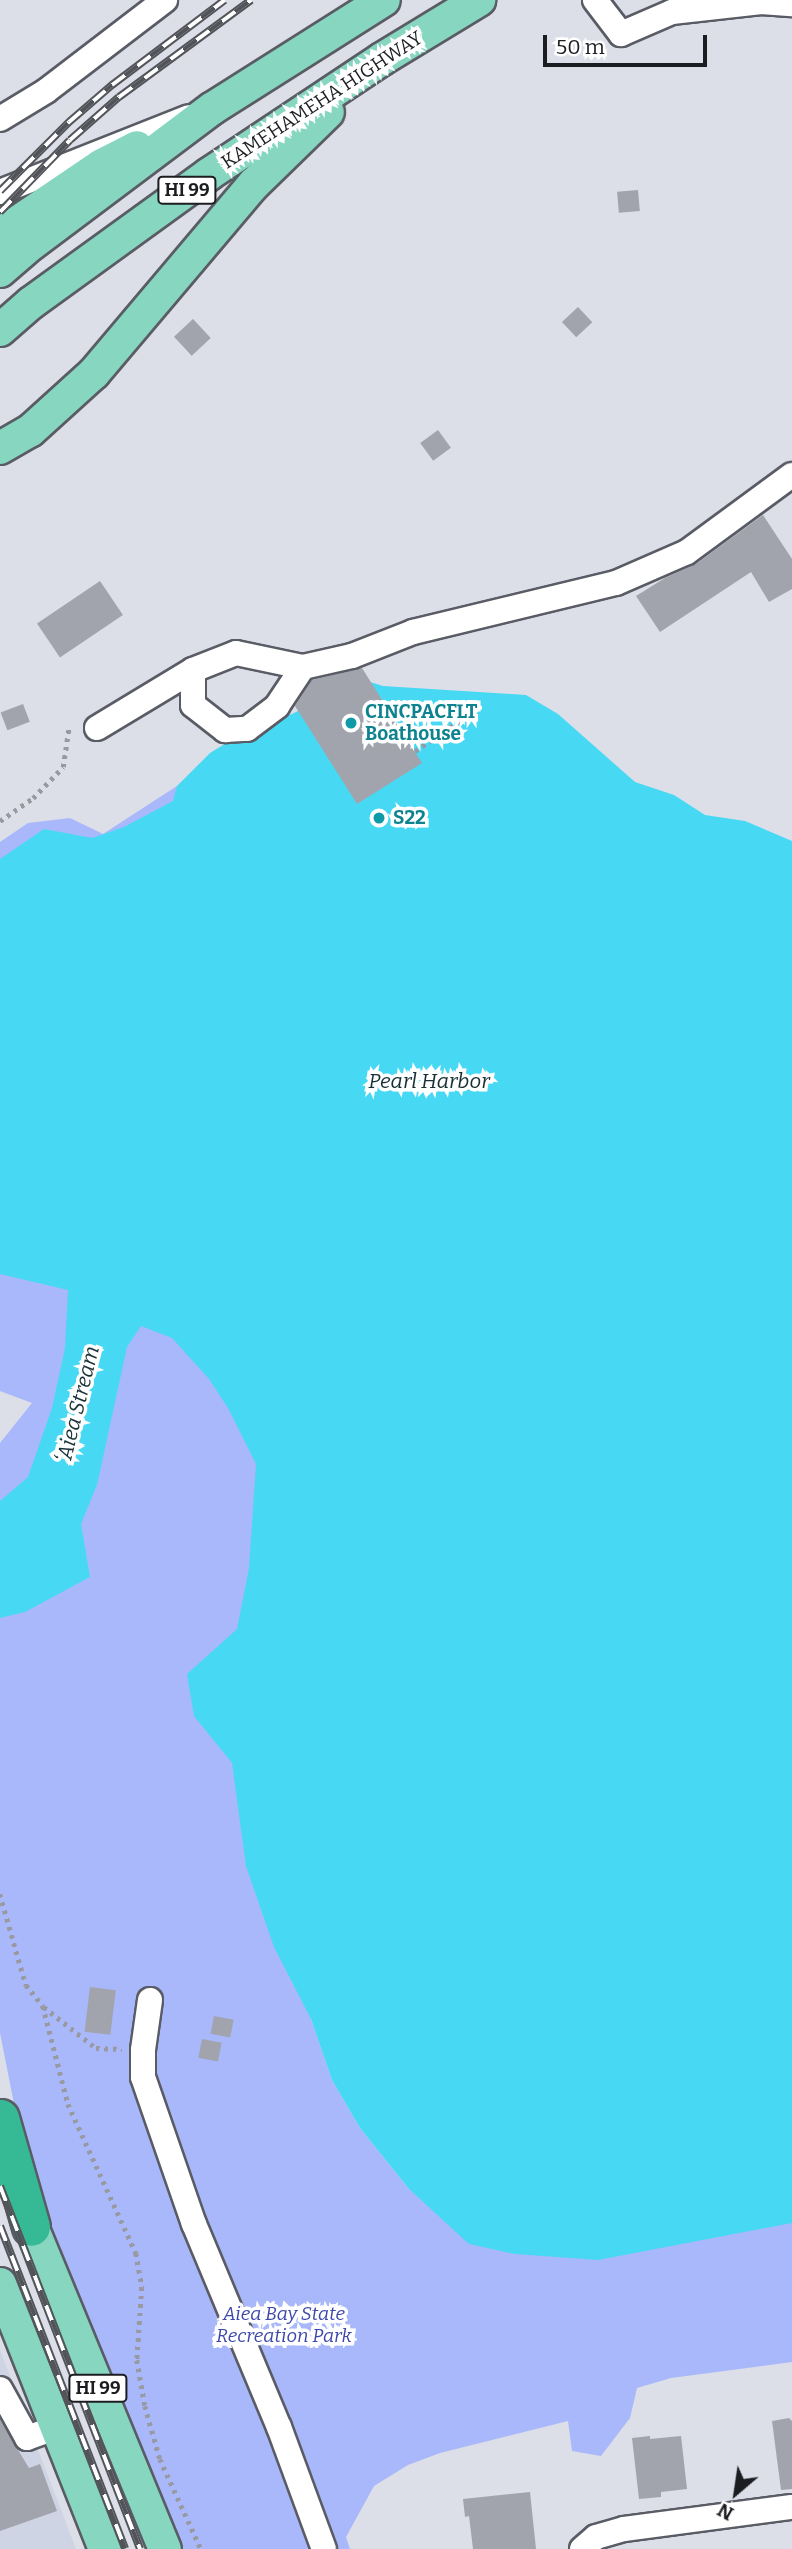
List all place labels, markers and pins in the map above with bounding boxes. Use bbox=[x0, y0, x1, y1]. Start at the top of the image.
place label: CINCPACFLT Boathouse bbox=[365, 701, 477, 745]
marker: CINCPACFLT Boathouse bbox=[343, 715, 359, 731]
place label: S22 bbox=[393, 807, 426, 829]
marker: S22 bbox=[371, 810, 387, 826]

